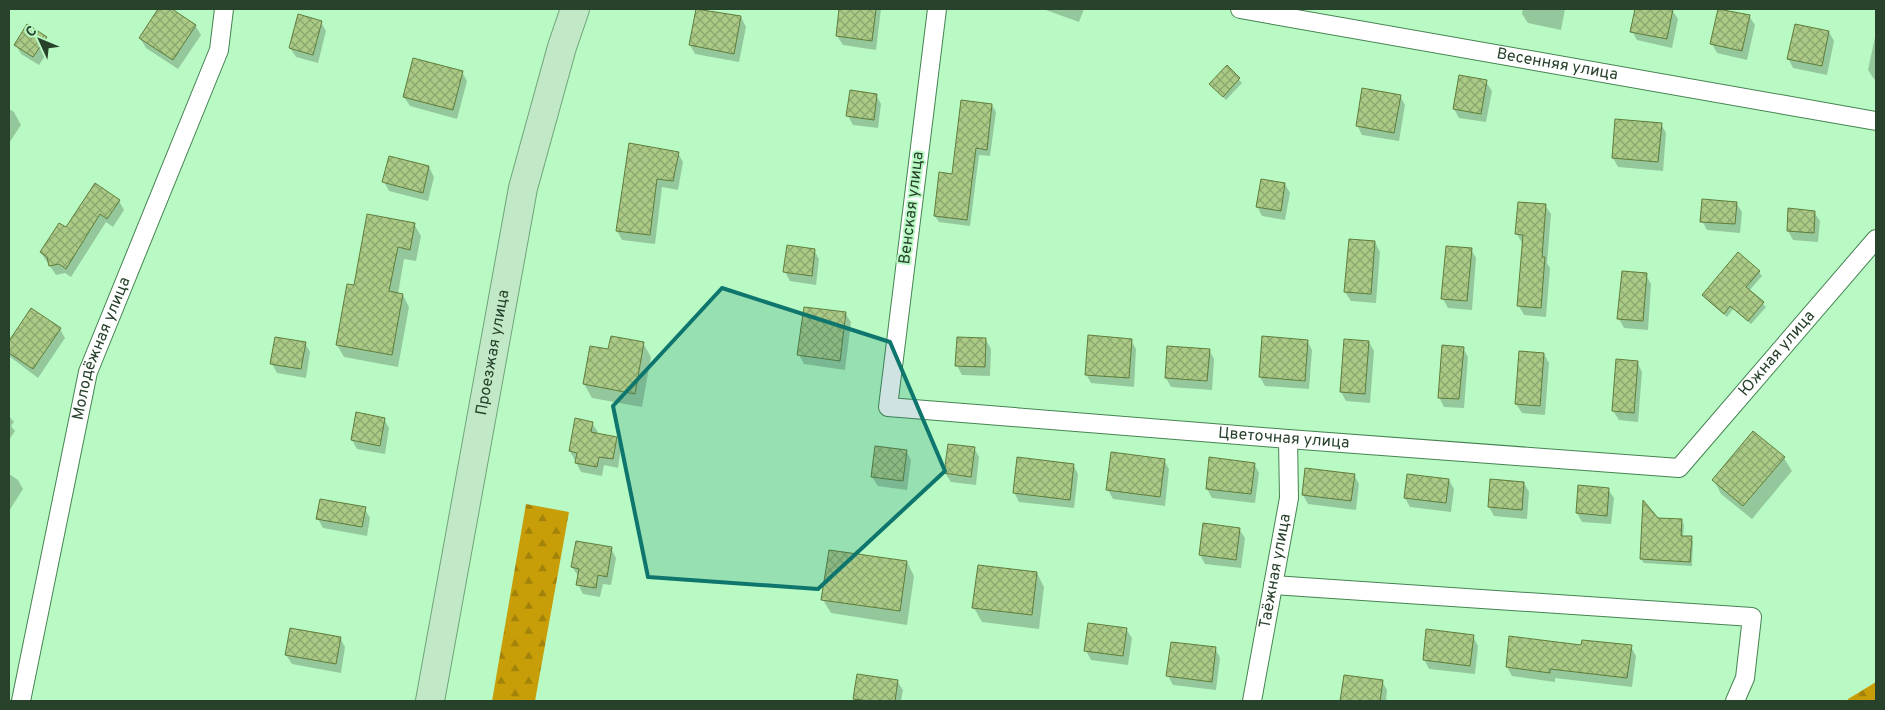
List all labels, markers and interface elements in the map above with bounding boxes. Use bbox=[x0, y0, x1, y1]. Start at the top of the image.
north arrow bbox=[15, 15, 65, 65]
text: С bbox=[23, 23, 41, 41]
street label: Весенняя улица bbox=[1495, 44, 1619, 85]
street label: Венская улица bbox=[895, 151, 929, 265]
street label: Молодёжная улица bbox=[68, 274, 136, 422]
street label: Проезжая улица bbox=[472, 288, 514, 417]
street label: Южная улица bbox=[1735, 307, 1820, 401]
street label: Цветочная улица bbox=[1217, 423, 1350, 454]
street label: Таёжная улица bbox=[1255, 512, 1296, 630]

